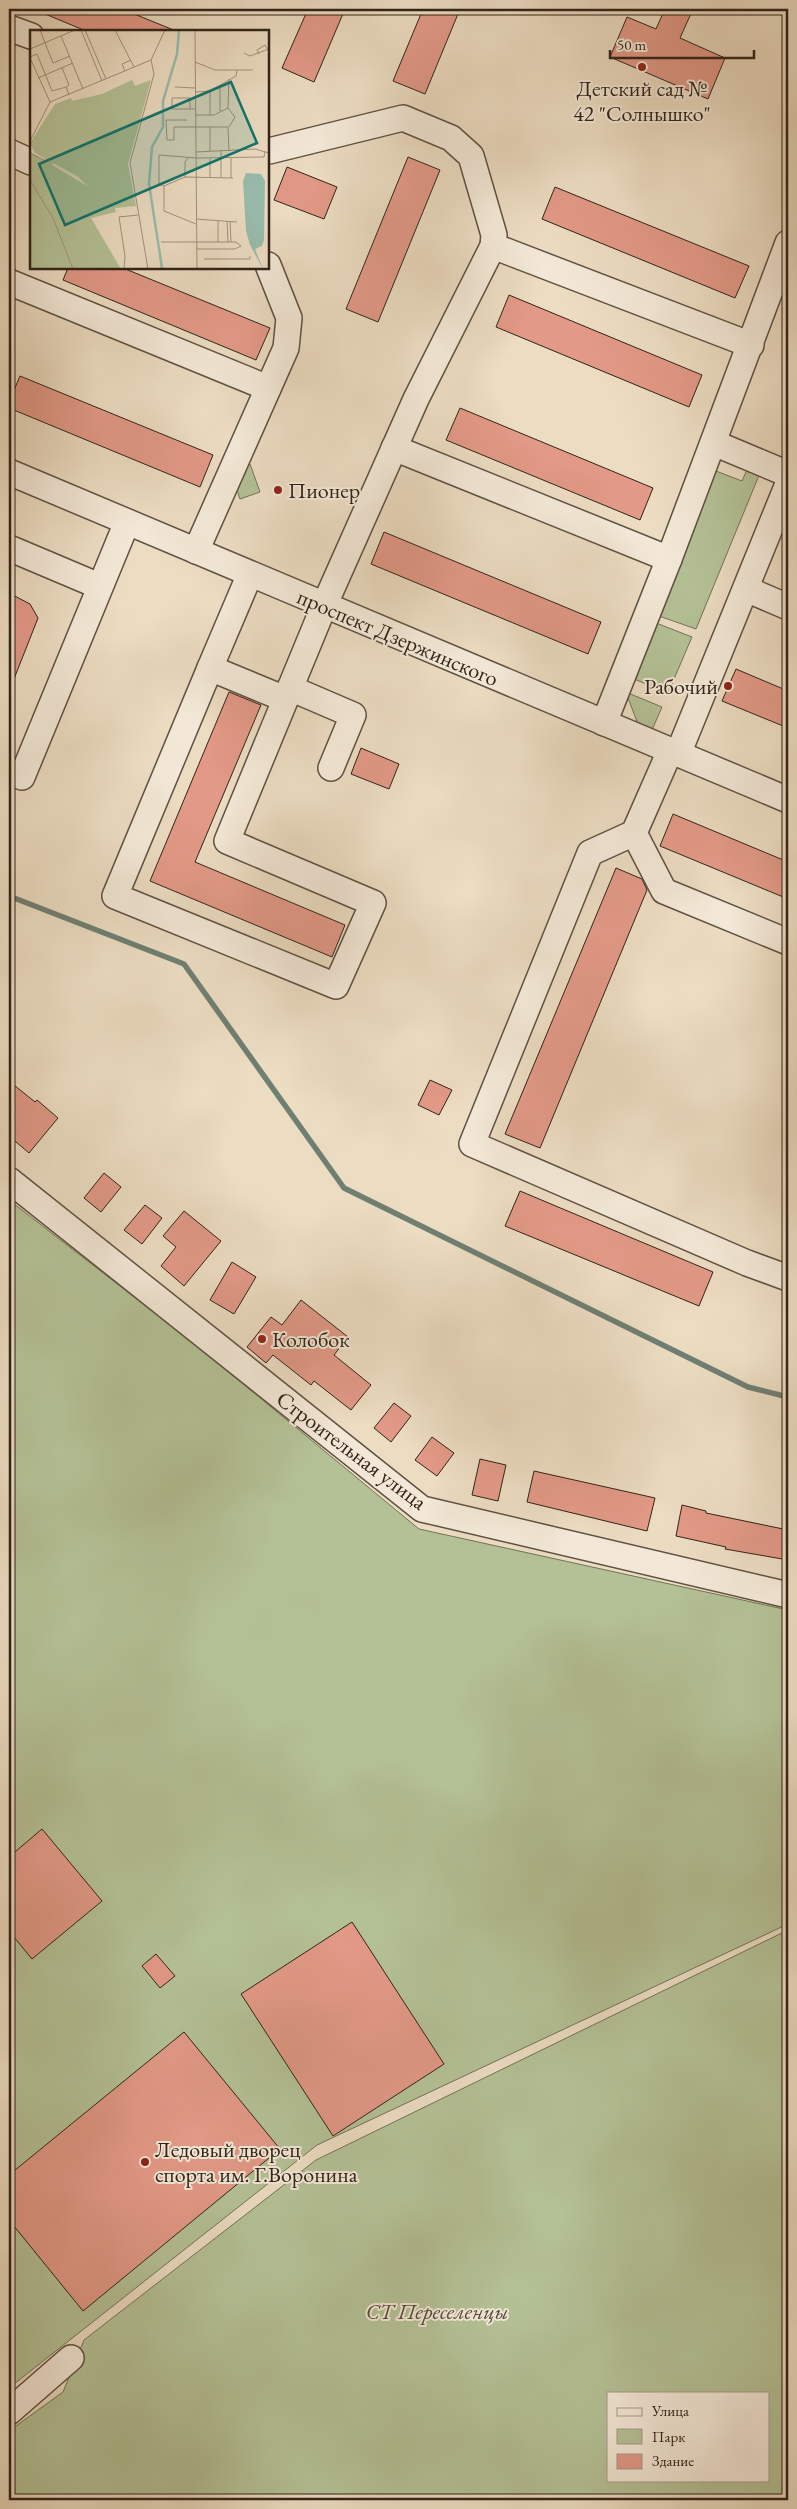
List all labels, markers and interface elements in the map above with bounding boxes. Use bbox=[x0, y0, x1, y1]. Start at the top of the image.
scale bar bbox=[610, 28, 753, 60]
inset map bbox=[30, 30, 269, 269]
text: 50 m bbox=[617, 35, 646, 54]
marker: Детский сад № 42 "Солнышко" bbox=[636, 61, 648, 73]
place label: Детский сад № 42 "Солнышко" bbox=[573, 74, 711, 128]
place label: Пионер bbox=[288, 476, 360, 505]
marker: Пионер bbox=[272, 484, 284, 496]
street label: проспект Дзержинского bbox=[293, 582, 503, 693]
place label: Рабочий bbox=[644, 672, 718, 701]
marker: Рабочий bbox=[722, 680, 734, 692]
place label: Колобок bbox=[272, 1325, 350, 1354]
marker: Колобок bbox=[256, 1333, 268, 1345]
street label: Строительная улица bbox=[271, 1384, 433, 1517]
place label: Ледовый дворец спорта им. Г.Воронина bbox=[155, 2135, 358, 2189]
marker: Ледовый дворец спорта им. Г.Воронина bbox=[139, 2156, 151, 2168]
park label: СТ Переселенцы bbox=[366, 2297, 508, 2326]
legend bbox=[607, 2392, 770, 2482]
text: Улица bbox=[651, 2401, 689, 2420]
text: Парк bbox=[652, 2427, 685, 2446]
text: Здание bbox=[652, 2451, 694, 2470]

